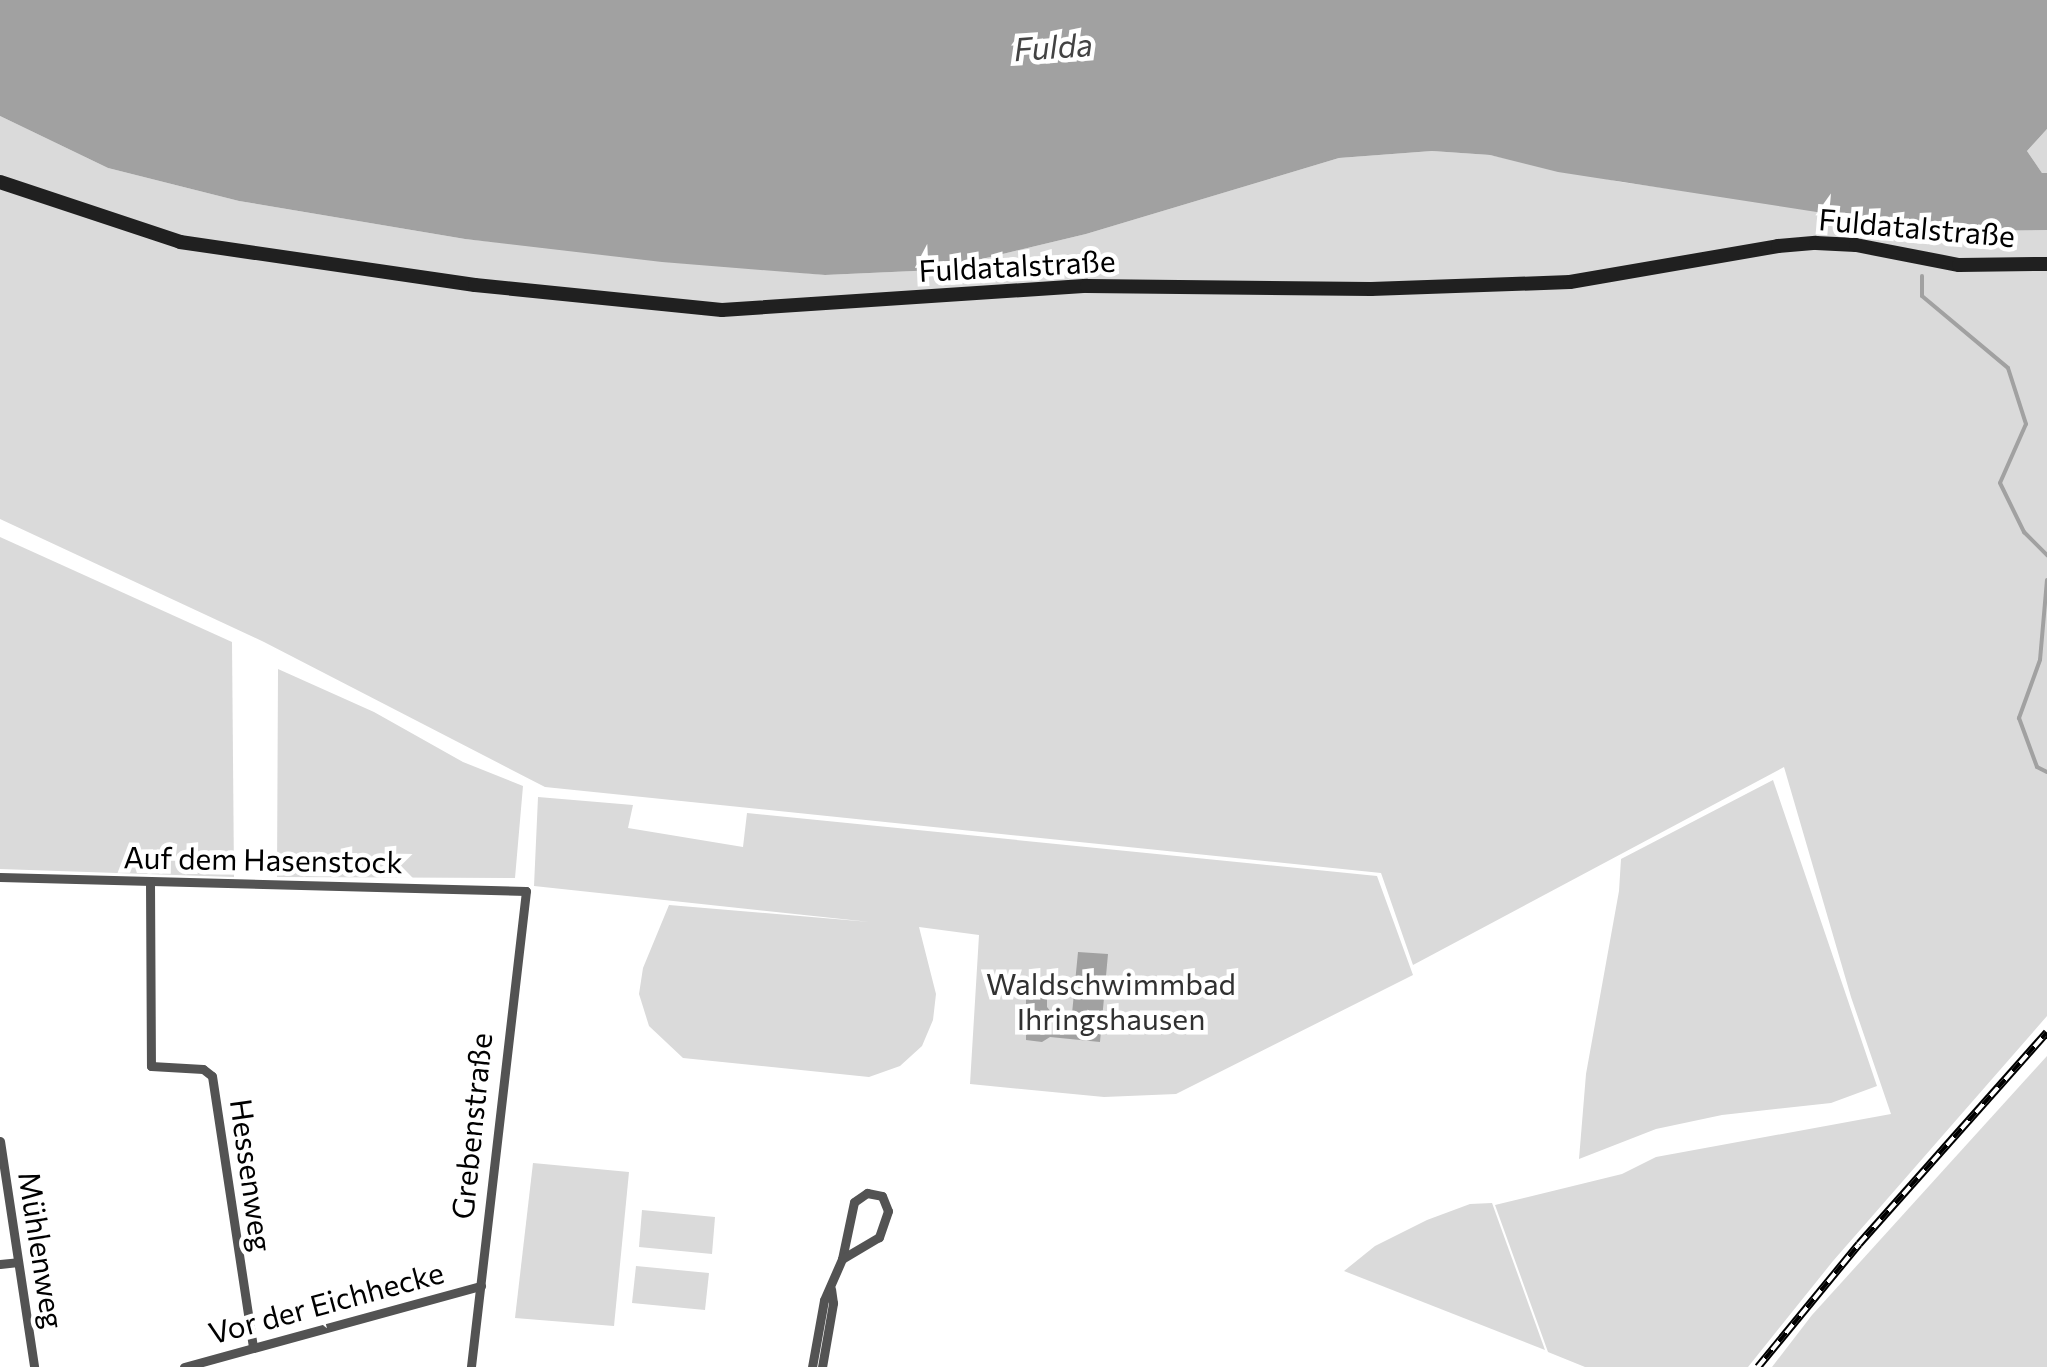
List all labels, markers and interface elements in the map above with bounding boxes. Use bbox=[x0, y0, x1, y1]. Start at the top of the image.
water label: Fulda bbox=[1012, 24, 1094, 68]
street label: Fuldatalstraße bbox=[1817, 200, 2017, 254]
street label: Fuldatalstraße bbox=[918, 242, 1116, 288]
street label: Auf dem Hasenstock bbox=[123, 839, 403, 879]
park label: Waldschwimmbad Ihringshausen bbox=[986, 965, 1236, 1036]
street label: Grebenstraße bbox=[443, 1031, 499, 1221]
street label: Hessenweg bbox=[223, 1096, 281, 1254]
street label: Mühlenweg bbox=[12, 1169, 72, 1331]
street label: Vor der Eichhecke bbox=[205, 1253, 447, 1351]

